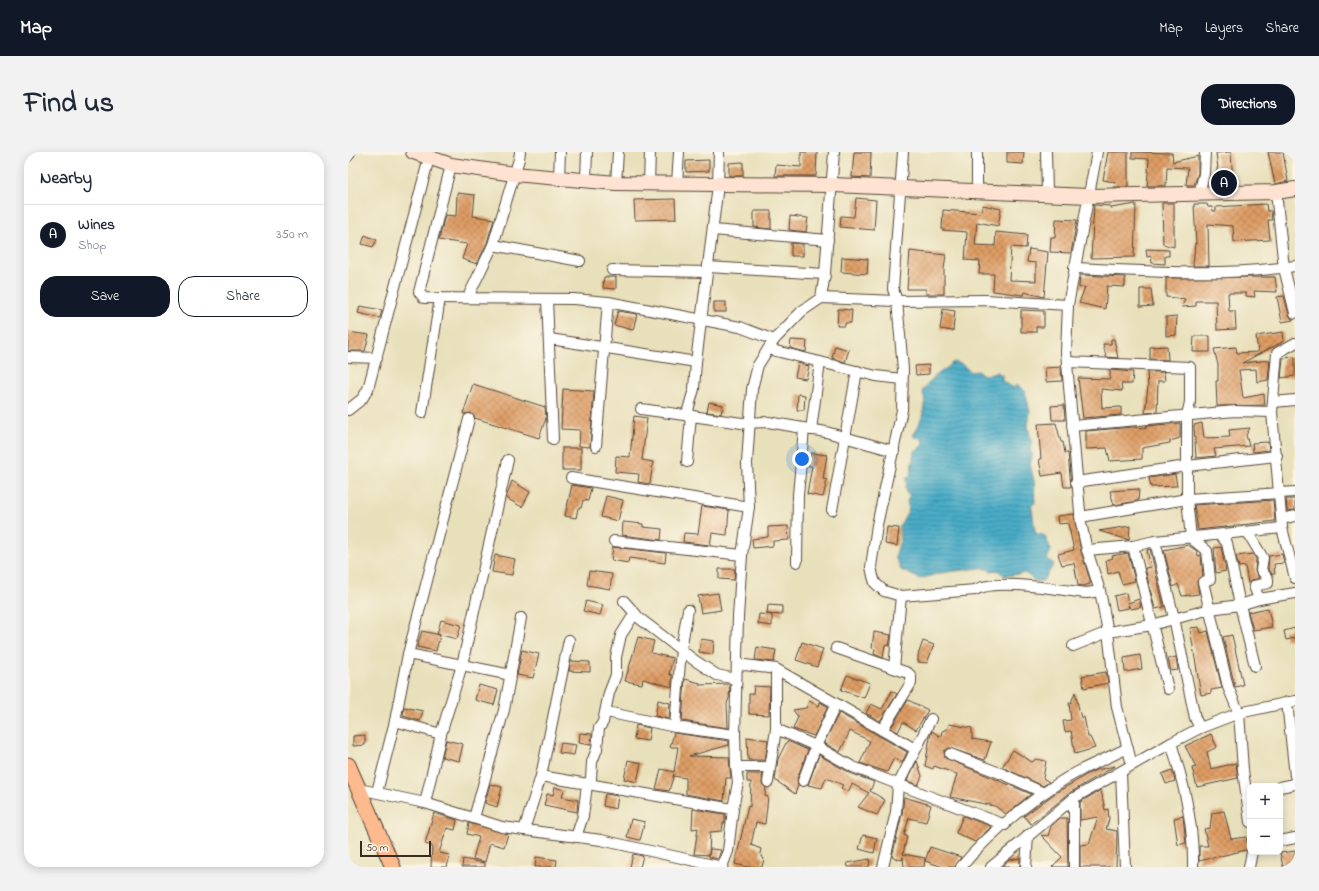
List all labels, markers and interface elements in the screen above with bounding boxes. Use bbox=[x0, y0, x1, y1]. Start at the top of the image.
text: Map bbox=[20, 15, 52, 42]
text: Map bbox=[1159, 18, 1183, 39]
text: Layers bbox=[1205, 18, 1243, 39]
text: Share bbox=[1265, 18, 1299, 39]
text: Find us bbox=[24, 84, 114, 125]
button: Directions bbox=[1201, 84, 1295, 125]
text: Nearby bbox=[40, 166, 92, 191]
pin: A bbox=[1211, 168, 1237, 198]
text: Wines bbox=[78, 214, 115, 236]
text: A bbox=[49, 225, 57, 244]
text: 350 m bbox=[276, 225, 308, 244]
text: Shop bbox=[78, 236, 106, 255]
button: Save bbox=[40, 276, 170, 317]
button: Share bbox=[178, 276, 308, 317]
your location bbox=[792, 449, 812, 469]
map controls bbox=[1247, 783, 1283, 855]
button: + bbox=[1247, 783, 1283, 819]
button: − bbox=[1247, 819, 1283, 855]
scale bar bbox=[360, 839, 431, 858]
text: 50 m bbox=[366, 840, 388, 856]

